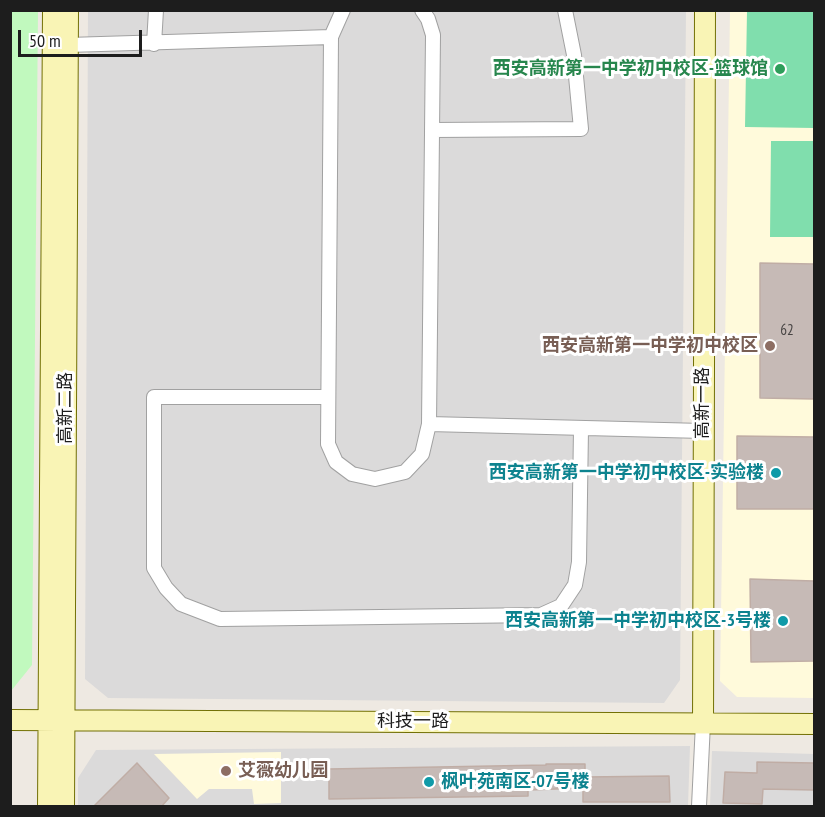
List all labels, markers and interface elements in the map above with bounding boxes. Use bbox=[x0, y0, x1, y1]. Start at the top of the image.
scale bar bbox=[21, 18, 146, 56]
text: 50 m bbox=[29, 29, 61, 52]
place label: 西安高新第一中学初中校区-篮球馆 bbox=[493, 58, 768, 80]
marker: 西安高新第一中学初中校区-篮球馆 bbox=[773, 62, 787, 76]
house number: 62 bbox=[780, 322, 794, 340]
place label: 西安高新第一中学初中校区 bbox=[542, 335, 758, 357]
marker: 西安高新第一中学初中校区 bbox=[763, 339, 777, 353]
street label: 高新一路 bbox=[692, 367, 714, 439]
street label: 高新二路 bbox=[55, 372, 77, 444]
place label: 西安高新第一中学初中校区-实验楼 bbox=[489, 462, 764, 484]
marker: 西安高新第一中学初中校区-实验楼 bbox=[769, 466, 783, 480]
place label: 西安高新第一中学初中校区-3号楼 bbox=[505, 610, 771, 632]
marker: 西安高新第一中学初中校区-3号楼 bbox=[776, 614, 790, 628]
street label: 科技一路 bbox=[377, 711, 449, 733]
place label: 艾薇幼儿园 bbox=[238, 760, 328, 782]
marker: 艾薇幼儿园 bbox=[219, 764, 233, 778]
place label: 枫叶苑南区-07号楼 bbox=[441, 771, 590, 793]
marker: 枫叶苑南区-07号楼 bbox=[422, 775, 436, 789]

